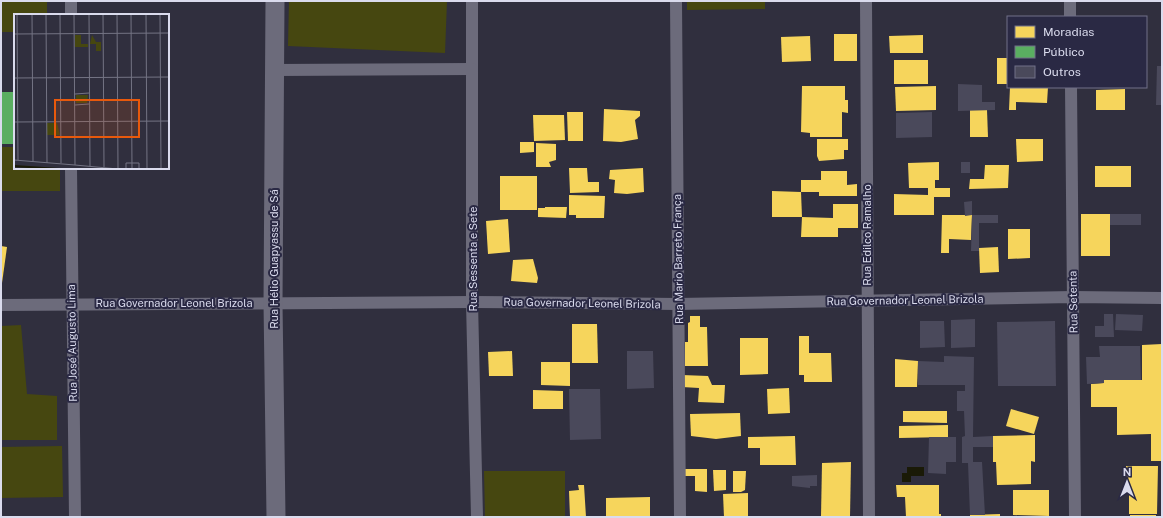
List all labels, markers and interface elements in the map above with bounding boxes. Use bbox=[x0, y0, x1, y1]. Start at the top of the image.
inset map bbox=[14, 14, 169, 169]
legend bbox=[1007, 16, 1147, 88]
text: Moradias bbox=[1043, 25, 1094, 39]
text: Público bbox=[1043, 45, 1085, 59]
text: Outros bbox=[1043, 65, 1081, 79]
street label: Rua Edilco Ramalho bbox=[861, 184, 873, 286]
street label: Rua Hélio Guapyassu de Sá bbox=[268, 189, 280, 329]
street label: Rua Mario Barreto França bbox=[671, 194, 686, 324]
street label: Rua Sessenta e Sete bbox=[467, 207, 479, 311]
street label: Rua Setenta bbox=[1066, 271, 1080, 333]
street label: Rua José Augusto Lima bbox=[65, 284, 79, 402]
street label: Rua Governador Leonel Brizola bbox=[826, 293, 984, 307]
street label: Rua Governador Leonel Brizola bbox=[503, 296, 661, 310]
street label: Rua Governador Leonel Brizola bbox=[95, 297, 253, 309]
north arrow bbox=[1107, 462, 1147, 502]
text: N bbox=[1123, 466, 1131, 478]

